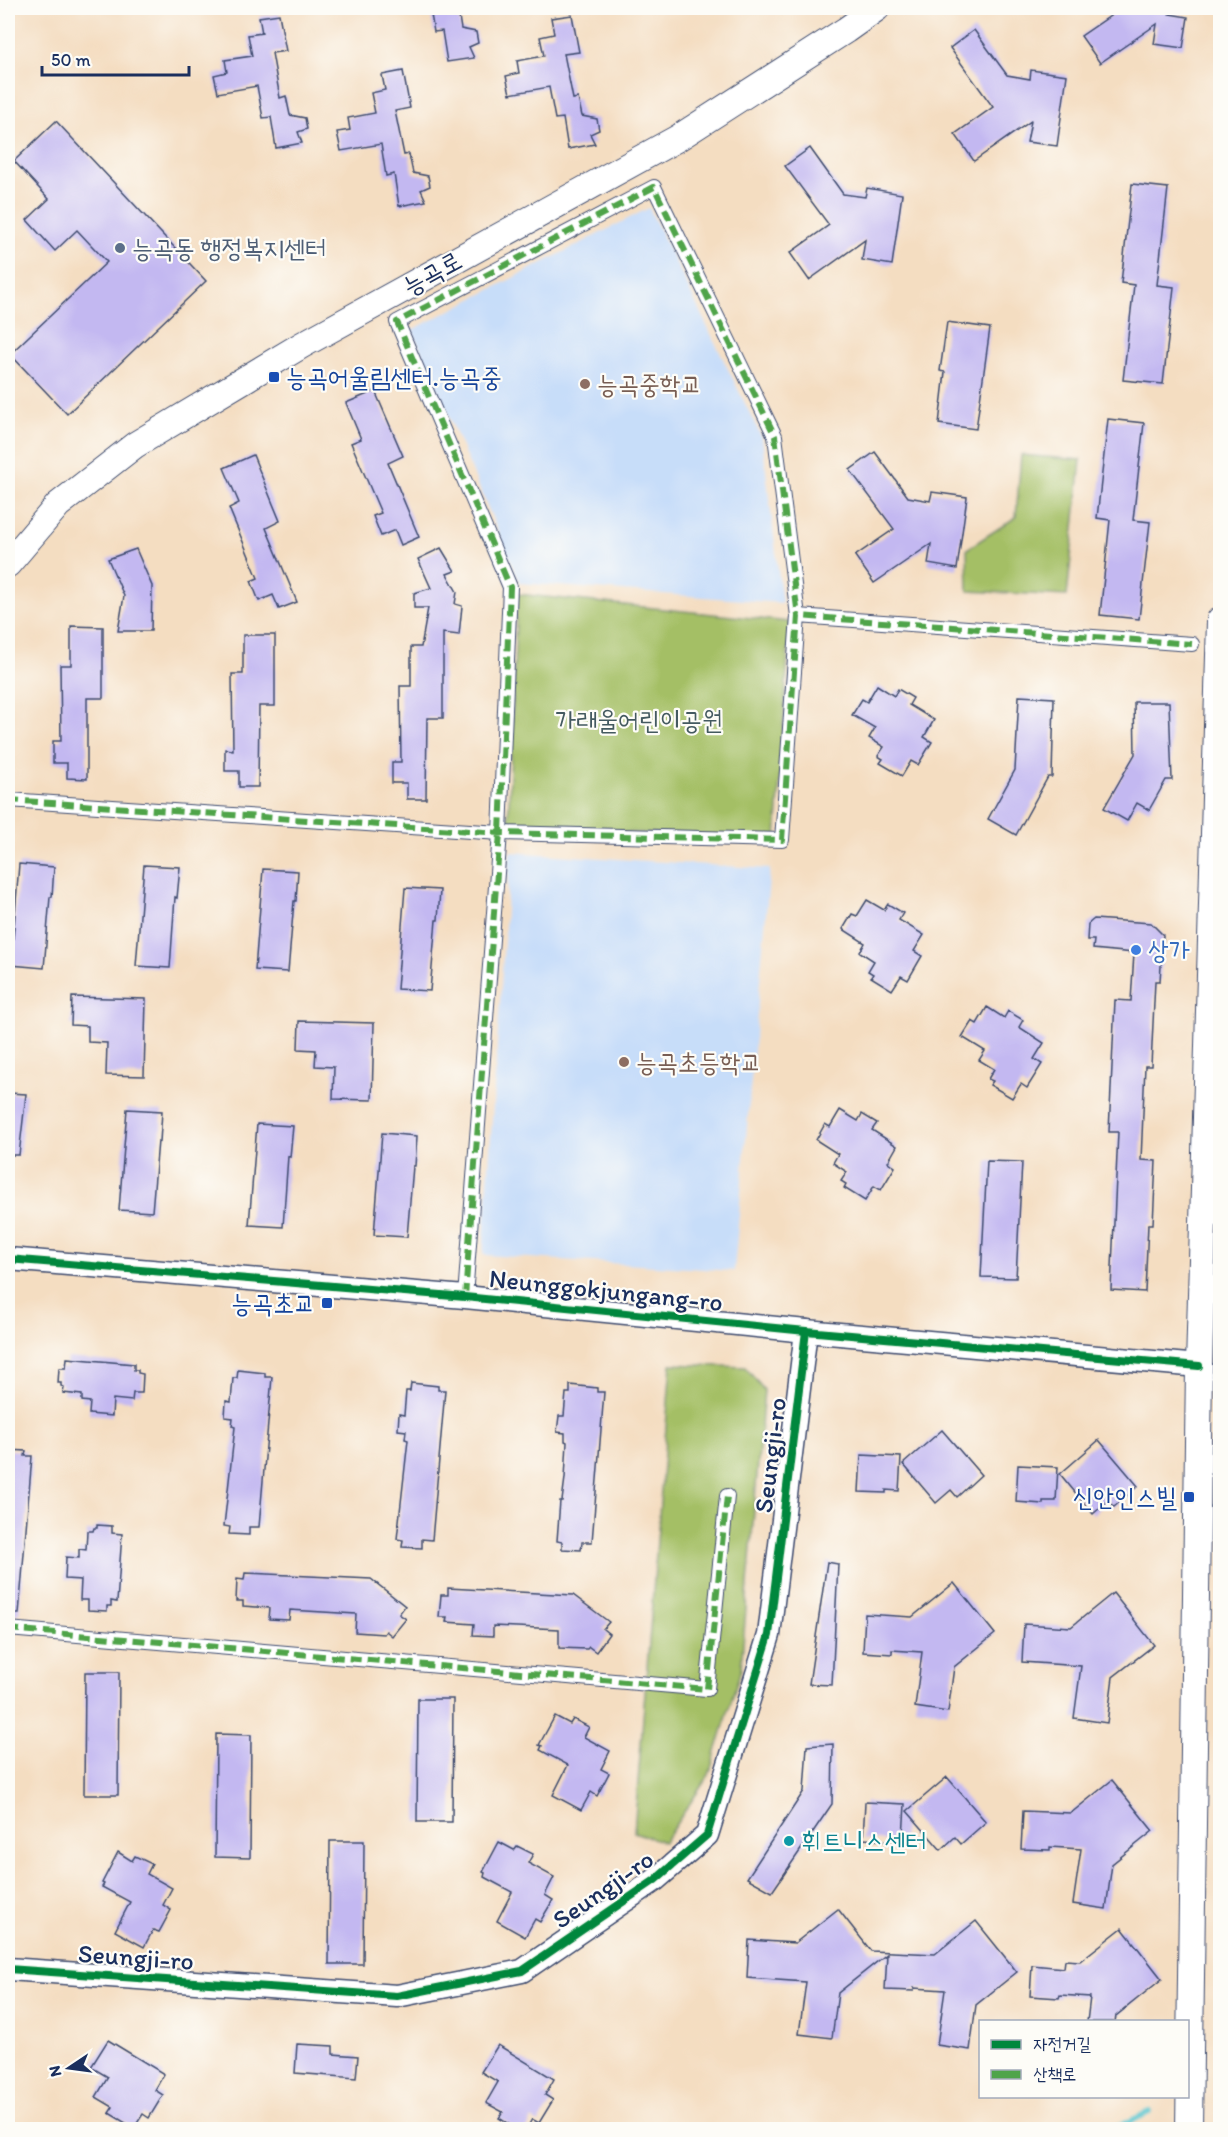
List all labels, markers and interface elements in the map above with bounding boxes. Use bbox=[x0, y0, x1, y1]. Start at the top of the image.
scale bar bbox=[42, 39, 189, 77]
text: 50 m bbox=[51, 49, 91, 71]
place label: 능곡동 행정복지센터 bbox=[132, 232, 326, 264]
marker: 능곡동 행정복지센터 bbox=[113, 241, 127, 255]
street label: 능곡로 bbox=[397, 244, 467, 302]
place label: 능곡어울림센터.능곡중 bbox=[286, 361, 502, 393]
place label: 능곡중학교 bbox=[597, 368, 702, 400]
marker: 능곡어울림센터.능곡중 bbox=[267, 370, 281, 384]
marker: 능곡중학교 bbox=[578, 377, 592, 391]
park label: 가래울어린이공원 bbox=[555, 704, 723, 736]
place label: 상가 bbox=[1148, 934, 1190, 966]
marker: 상가 bbox=[1129, 943, 1143, 957]
place label: 능곡초등학교 bbox=[636, 1046, 762, 1078]
marker: 능곡초등학교 bbox=[617, 1055, 631, 1069]
street label: Neunggokjungang-ro bbox=[488, 1262, 724, 1318]
place label: 능곡초교 bbox=[231, 1287, 315, 1319]
marker: 능곡초교 bbox=[320, 1296, 334, 1310]
street label: Seungji-ro bbox=[747, 1395, 793, 1515]
place label: 신안인스빌 bbox=[1072, 1481, 1177, 1513]
marker: 신안인스빌 bbox=[1182, 1490, 1196, 1504]
place label: 휘트니스센터 bbox=[801, 1825, 927, 1857]
marker: 휘트니스센터 bbox=[782, 1834, 796, 1848]
street label: Seungji-ro bbox=[546, 1843, 660, 1935]
street label: Seungji-ro bbox=[77, 1937, 195, 1977]
legend bbox=[979, 2020, 1189, 2098]
text: 자전거길 bbox=[1033, 2033, 1091, 2055]
north arrow bbox=[39, 2038, 99, 2098]
text: 산책로 bbox=[1033, 2063, 1076, 2085]
text: N bbox=[44, 2064, 65, 2079]

